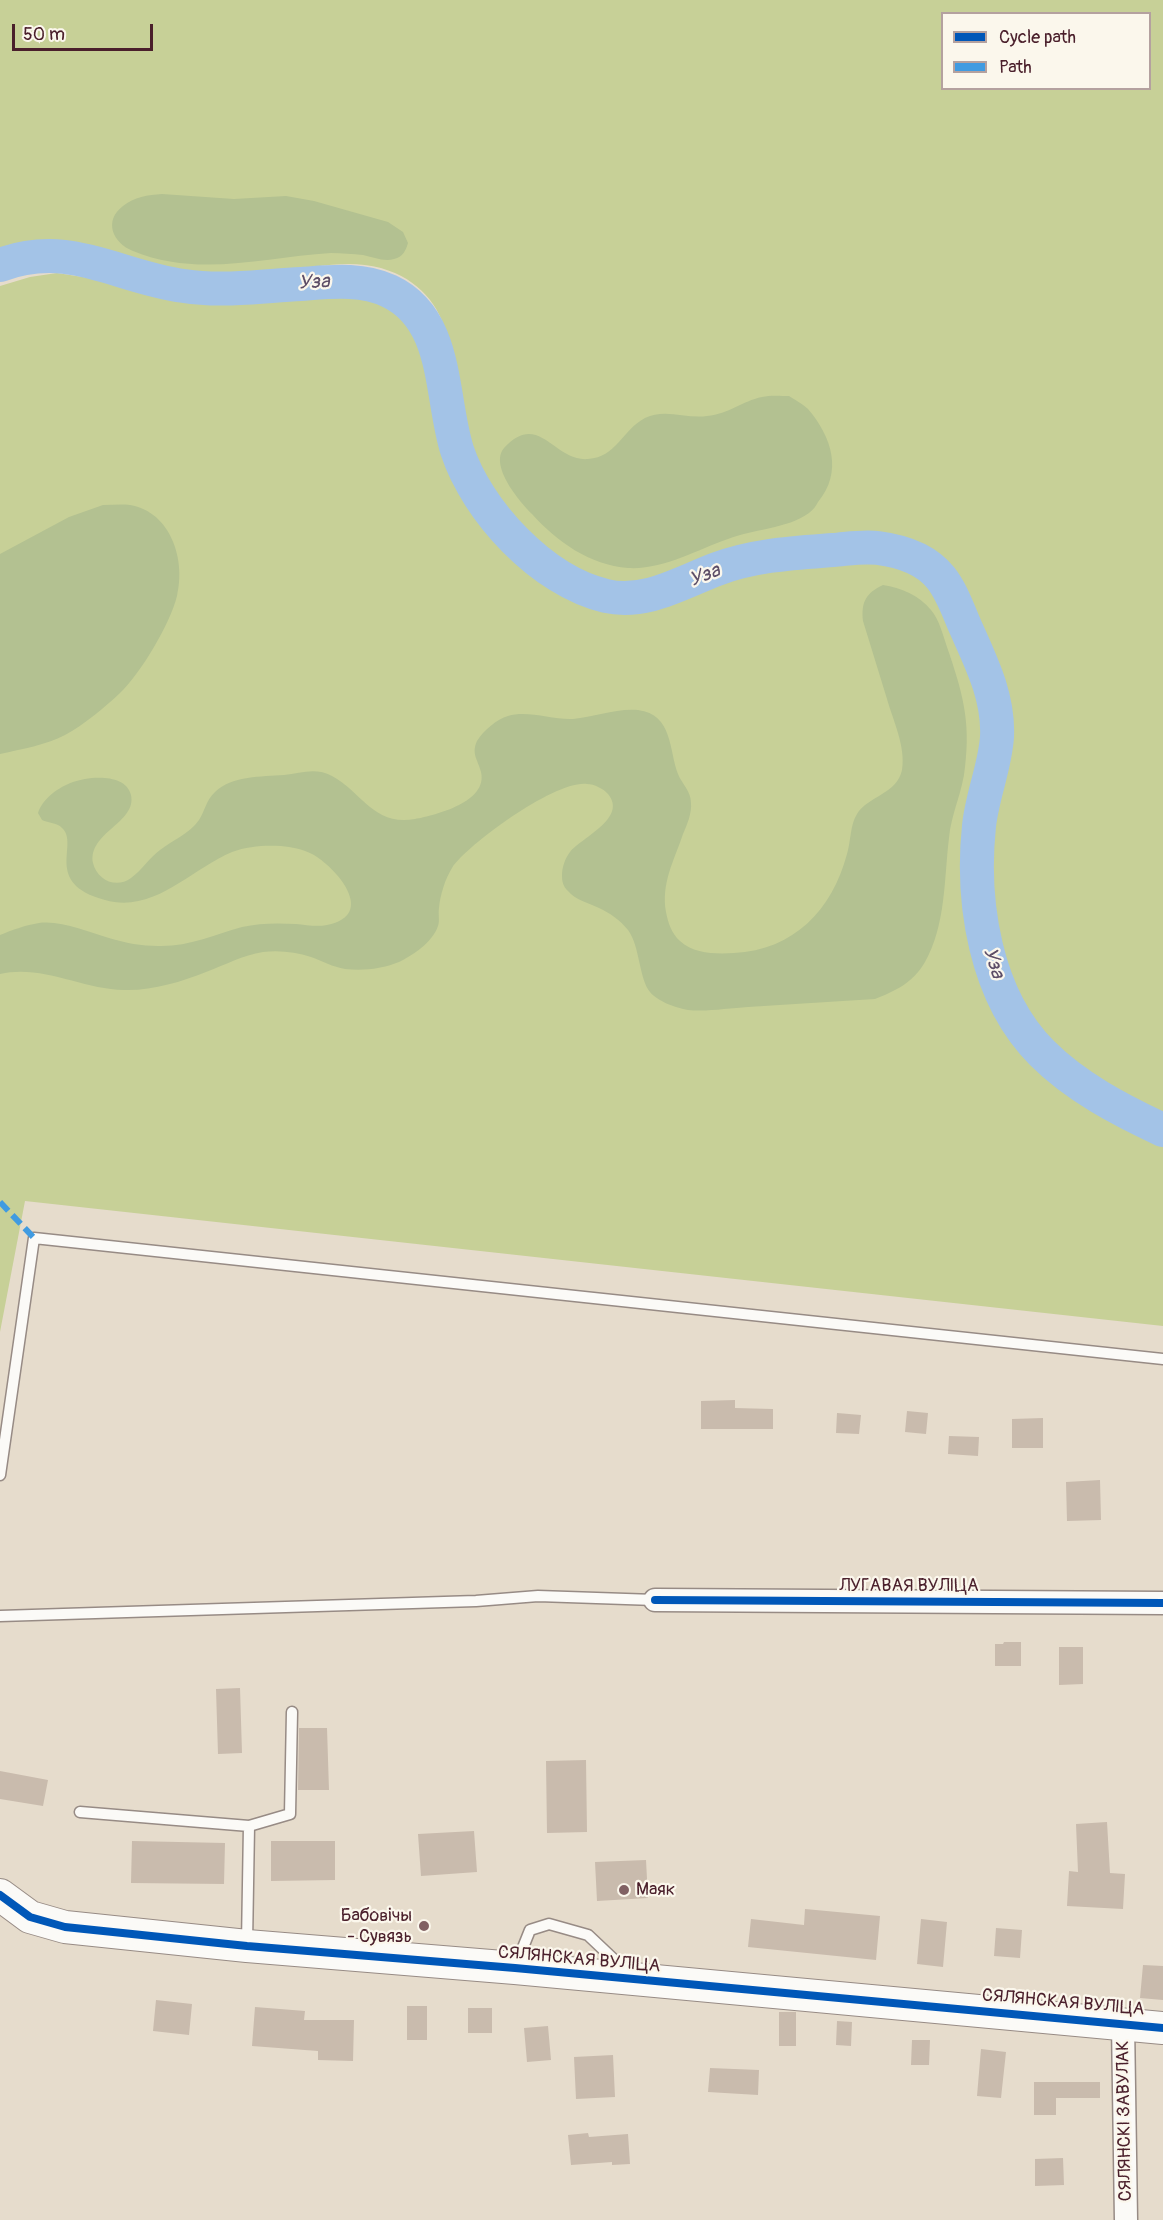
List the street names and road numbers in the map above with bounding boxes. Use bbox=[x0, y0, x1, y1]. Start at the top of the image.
street label: ЛУГАВАЯ ВУЛІЦА bbox=[839, 1575, 979, 1597]
street label: СЯЛЯНСКАЯ ВУЛІЦА bbox=[497, 1942, 661, 1978]
street label: СЯЛЯНСКАЯ ВУЛІЦА bbox=[981, 1985, 1145, 2021]
street label: СЯЛЯНСКІ ЗАВУЛАК bbox=[1113, 2040, 1137, 2202]

